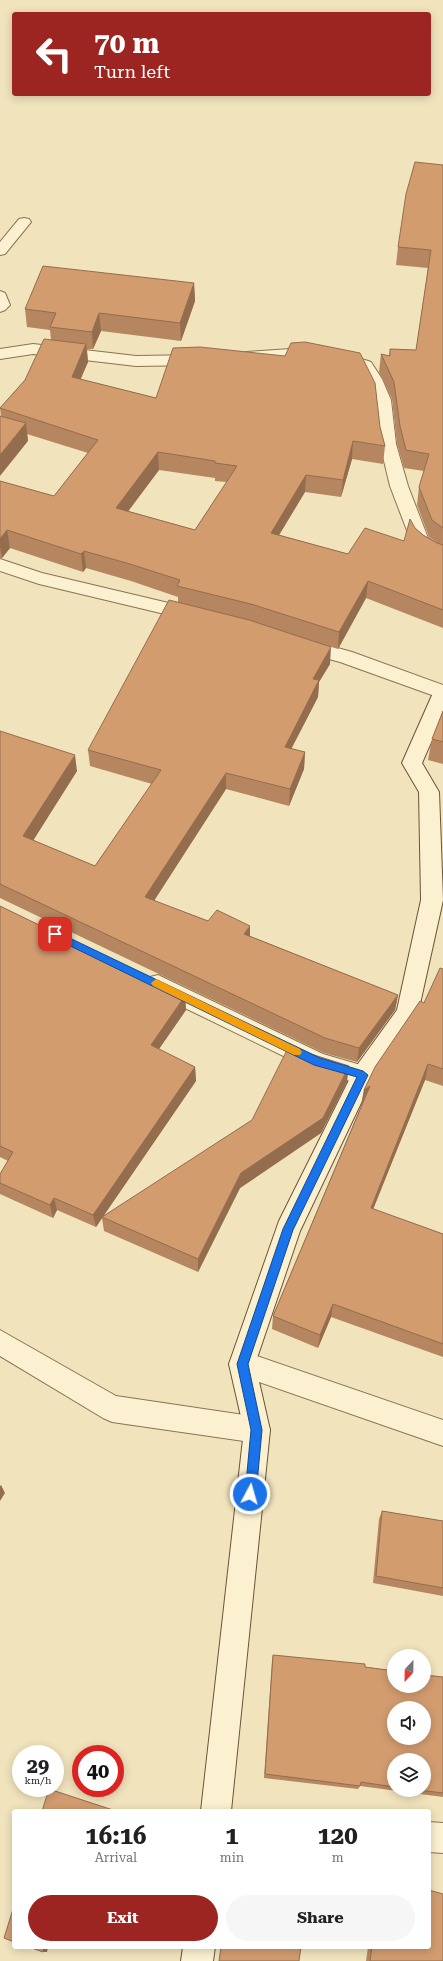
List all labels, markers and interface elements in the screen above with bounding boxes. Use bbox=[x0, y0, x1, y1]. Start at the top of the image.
text: 70 m bbox=[94, 27, 159, 60]
icon: left bbox=[28, 28, 80, 80]
text: Turn left bbox=[94, 61, 170, 82]
pin bbox=[38, 917, 72, 951]
icon: arrive bbox=[44, 923, 66, 945]
position arrow bbox=[229, 1473, 271, 1515]
north arrow bbox=[387, 1649, 431, 1693]
map controls bbox=[387, 1649, 431, 1797]
button: sound bbox=[387, 1701, 431, 1745]
speed limit sign: 40 bbox=[72, 1745, 124, 1797]
button: layers bbox=[387, 1753, 431, 1797]
text: 29 bbox=[27, 1754, 49, 1778]
text: km/h bbox=[25, 1775, 51, 1786]
text: 16:16 bbox=[85, 1822, 147, 1850]
text: 1 bbox=[225, 1822, 239, 1850]
text: 120 bbox=[317, 1822, 358, 1850]
text: Arrival bbox=[95, 1850, 137, 1865]
text: min bbox=[220, 1850, 244, 1865]
text: m bbox=[332, 1850, 344, 1865]
button: Exit bbox=[28, 1895, 218, 1941]
button: Share bbox=[226, 1895, 415, 1941]

